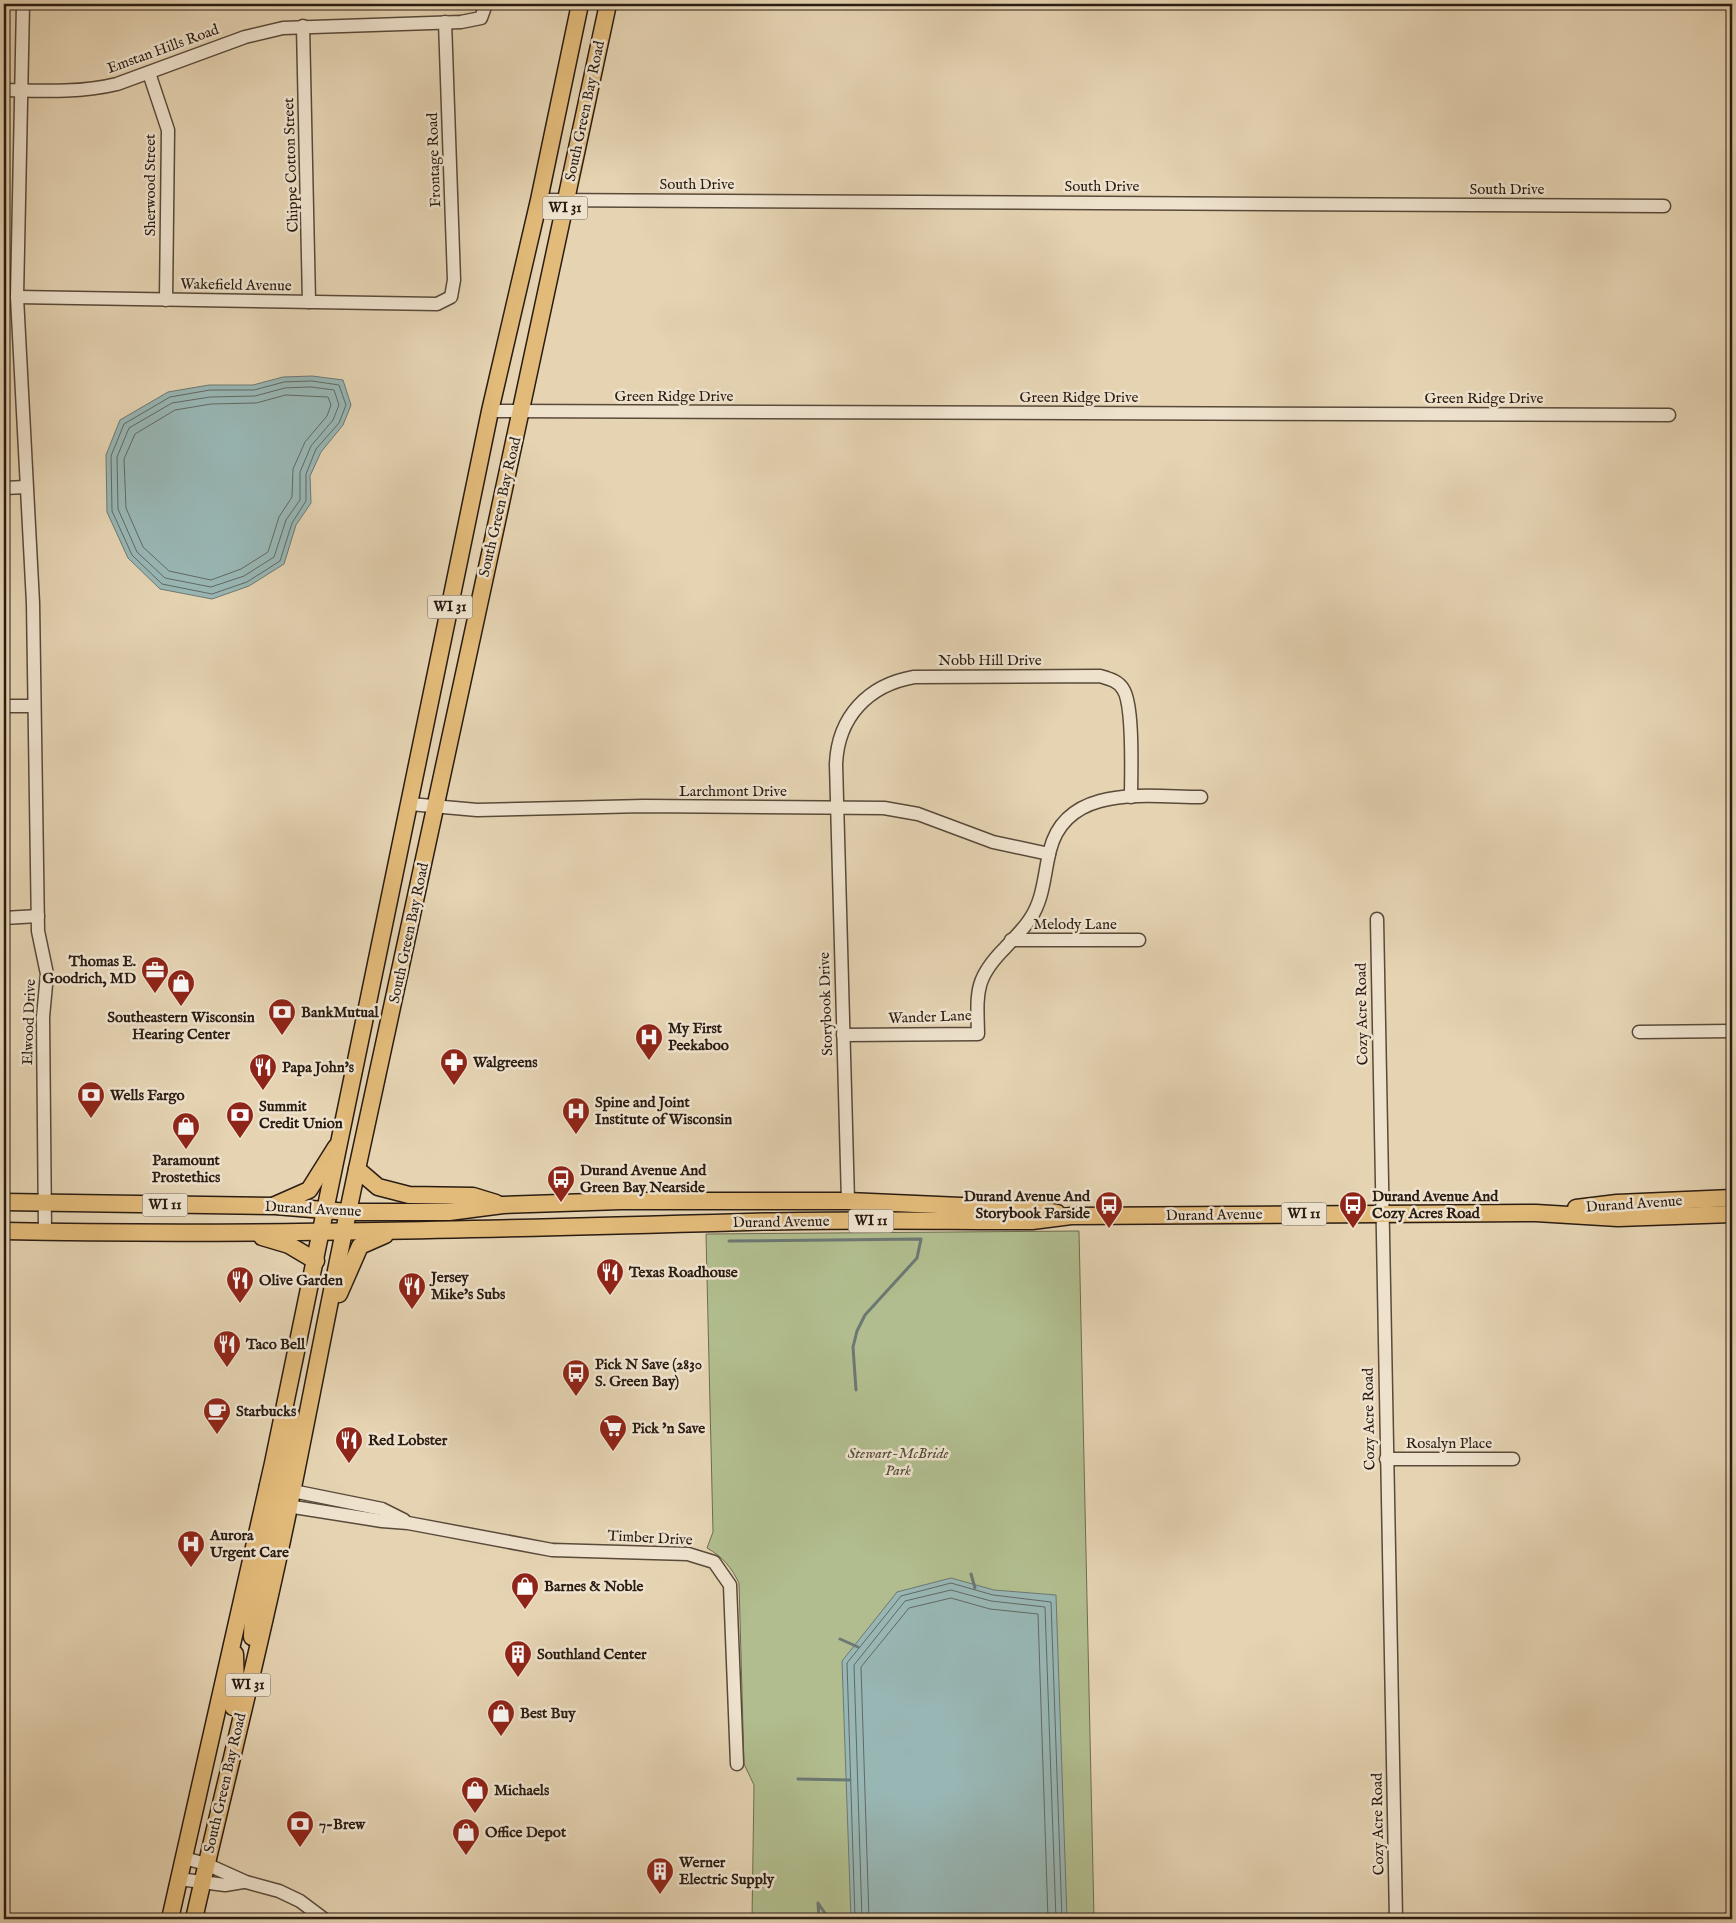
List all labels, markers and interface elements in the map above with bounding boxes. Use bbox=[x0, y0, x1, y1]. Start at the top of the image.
street label: Emstan Hills Road bbox=[104, 20, 222, 78]
street label: South Green Bay Road bbox=[561, 38, 609, 183]
street label: Chippe Cotton Street bbox=[279, 97, 303, 233]
street label: Frontage Road bbox=[423, 111, 445, 208]
street label: Sherwood Street bbox=[141, 134, 160, 236]
street label: South Drive bbox=[660, 175, 735, 194]
street label: South Drive bbox=[1065, 177, 1140, 196]
street label: South Drive bbox=[1470, 180, 1545, 199]
road number: WI 31 bbox=[542, 197, 588, 220]
street label: Wakefield Avenue bbox=[180, 275, 292, 295]
street label: Green Ridge Drive bbox=[615, 387, 734, 406]
street label: Green Ridge Drive bbox=[1020, 388, 1139, 407]
street label: Green Ridge Drive bbox=[1425, 389, 1544, 408]
street label: South Green Bay Road bbox=[475, 434, 526, 579]
road number: WI 31 bbox=[428, 596, 472, 618]
street label: Nobb Hill Drive bbox=[938, 651, 1042, 670]
street label: Larchmont Drive bbox=[679, 782, 787, 801]
street label: South Green Bay Road bbox=[385, 860, 433, 1005]
street label: Melody Lane bbox=[1033, 915, 1117, 934]
place label: Thomas E. Goodrich, MD bbox=[43, 952, 136, 988]
street label: Storybook Drive bbox=[815, 952, 837, 1056]
office icon: Thomas E. Goodrich, MD bbox=[140, 955, 170, 994]
street label: Cozy Acre Road bbox=[1352, 962, 1372, 1065]
shop icon: Southeastern Wisconsin Hearing Center bbox=[166, 968, 196, 1007]
street label: Elwood Drive bbox=[18, 978, 40, 1065]
bank icon: BankMutual bbox=[267, 997, 297, 1036]
place label: BankMutual bbox=[301, 1003, 380, 1022]
street label: Wander Lane bbox=[888, 1006, 972, 1028]
place label: Southeastern Wisconsin Hearing Center bbox=[107, 1008, 255, 1044]
place label: My First Peekaboo bbox=[668, 1019, 729, 1055]
hospital icon: My First Peekaboo bbox=[634, 1022, 664, 1061]
pharmacy icon: Walgreens bbox=[439, 1047, 469, 1086]
restaurant icon: Papa John's bbox=[248, 1052, 278, 1091]
place label: Walgreens bbox=[472, 1053, 538, 1072]
place label: Papa John's bbox=[282, 1058, 355, 1077]
bank icon: Wells Fargo bbox=[76, 1080, 106, 1119]
place label: Wells Fargo bbox=[109, 1086, 185, 1105]
place label: Spine and Joint Institute of Wisconsin bbox=[595, 1093, 732, 1129]
hospital icon: Spine and Joint Institute of Wisconsin bbox=[561, 1096, 591, 1135]
place label: Summit Credit Union bbox=[259, 1097, 343, 1133]
bank icon: Summit Credit Union bbox=[225, 1100, 255, 1139]
shop icon: Paramount Prostethics bbox=[171, 1111, 201, 1150]
place label: Paramount Prostethics bbox=[152, 1151, 221, 1187]
place label: Durand Avenue And Green Bay Nearside bbox=[580, 1161, 707, 1197]
bus stop icon: Durand Avenue And Green Bay Nearside bbox=[546, 1164, 576, 1203]
place label: Durand Avenue And Storybook Farside bbox=[964, 1187, 1091, 1223]
place label: Durand Avenue And Cozy Acres Road bbox=[1372, 1187, 1499, 1223]
bus stop icon: Durand Avenue And Storybook Farside bbox=[1094, 1190, 1124, 1229]
bus stop icon: Durand Avenue And Cozy Acres Road bbox=[1338, 1190, 1368, 1229]
street label: Durand Avenue bbox=[1585, 1191, 1683, 1217]
road number: WI 11 bbox=[142, 1194, 188, 1216]
street label: Durand Avenue bbox=[264, 1197, 362, 1221]
road number: WI 11 bbox=[1282, 1202, 1326, 1226]
street label: Durand Avenue bbox=[1165, 1205, 1263, 1225]
road number: WI 11 bbox=[848, 1210, 894, 1232]
street label: Durand Avenue bbox=[732, 1212, 830, 1232]
restaurant icon: Texas Roadhouse bbox=[595, 1257, 625, 1296]
place label: Texas Roadhouse bbox=[628, 1263, 738, 1282]
restaurant icon: Olive Garden bbox=[225, 1265, 255, 1304]
place label: Jersey Mike's Subs bbox=[429, 1268, 506, 1304]
place label: Olive Garden bbox=[259, 1271, 343, 1290]
restaurant icon: Jersey Mike's Subs bbox=[397, 1271, 427, 1310]
restaurant icon: Taco Bell bbox=[212, 1329, 242, 1368]
place label: Taco Bell bbox=[245, 1335, 306, 1354]
place label: Pick N Save (2830 S. Green Bay) bbox=[595, 1355, 702, 1391]
bus stop icon: Pick N Save (2830 S. Green Bay) bbox=[561, 1358, 591, 1397]
street label: Cozy Acre Road bbox=[1359, 1367, 1379, 1470]
cafe icon: Starbucks bbox=[202, 1396, 232, 1435]
place label: Starbucks bbox=[236, 1402, 297, 1421]
supermarket icon: Pick 'n Save bbox=[598, 1413, 628, 1452]
place label: Pick 'n Save bbox=[632, 1419, 705, 1438]
restaurant icon: Red Lobster bbox=[334, 1425, 364, 1464]
place label: Red Lobster bbox=[368, 1431, 448, 1450]
street label: Rosalyn Place bbox=[1406, 1434, 1492, 1453]
park label: Stewart-McBride Park bbox=[847, 1444, 949, 1480]
place label: Aurora Urgent Care bbox=[209, 1526, 289, 1562]
street label: Timber Drive bbox=[607, 1526, 693, 1550]
hospital icon: Aurora Urgent Care bbox=[176, 1529, 206, 1568]
shop icon: Barnes & Noble bbox=[510, 1571, 540, 1610]
place label: Barnes & Noble bbox=[544, 1577, 644, 1596]
building icon: Southland Center bbox=[503, 1639, 533, 1678]
place label: Southland Center bbox=[537, 1645, 647, 1664]
road number: WI 31 bbox=[226, 1674, 270, 1696]
shop icon: Best Buy bbox=[486, 1698, 516, 1737]
place label: Best Buy bbox=[520, 1704, 576, 1723]
street label: South Green Bay Road bbox=[200, 1710, 251, 1855]
street label: Cozy Acre Road bbox=[1368, 1772, 1388, 1875]
shop icon: Michaels bbox=[460, 1775, 490, 1814]
place label: Michaels bbox=[494, 1781, 550, 1800]
bank icon: 7-Brew bbox=[285, 1809, 315, 1848]
place label: 7-Brew bbox=[319, 1815, 366, 1834]
shop icon: Office Depot bbox=[451, 1817, 481, 1856]
place label: Office Depot bbox=[485, 1823, 567, 1842]
place label: Werner Electric Supply bbox=[678, 1853, 775, 1889]
building icon: Werner Electric Supply bbox=[645, 1856, 675, 1895]

